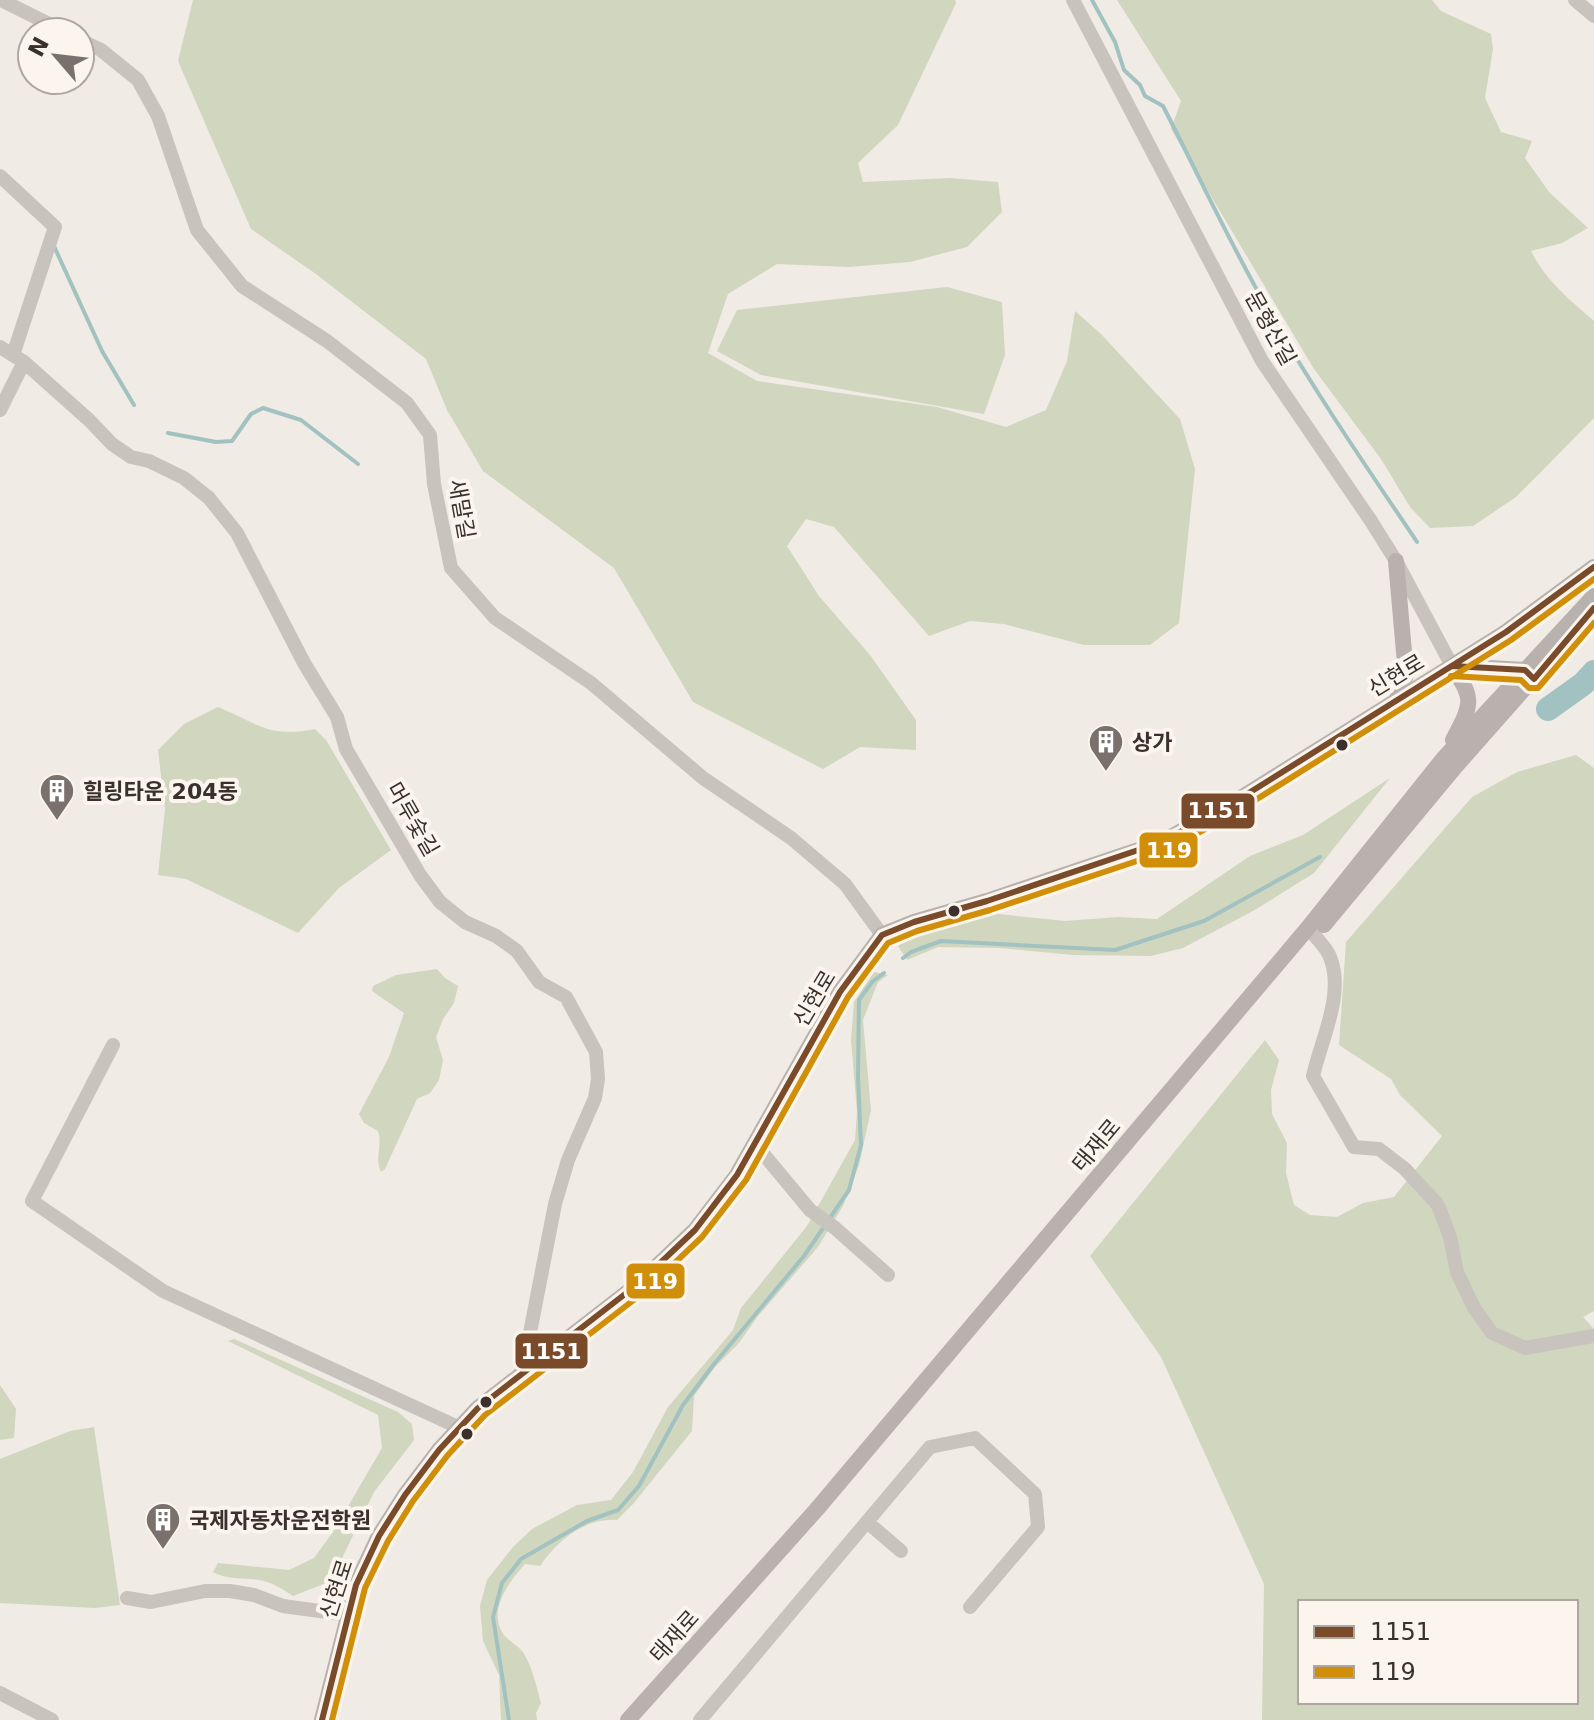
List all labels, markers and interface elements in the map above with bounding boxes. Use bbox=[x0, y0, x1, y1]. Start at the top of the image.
north arrow bbox=[16, 16, 96, 96]
text: N bbox=[23, 33, 54, 61]
street label: 문형산길 bbox=[1240, 287, 1301, 370]
street label: 새말길 bbox=[444, 477, 479, 541]
street label: 신현로 bbox=[1364, 649, 1429, 702]
building icon: 상가 bbox=[1087, 723, 1125, 773]
place label: 상가 bbox=[1132, 730, 1172, 755]
unlabelled marker bbox=[1334, 737, 1350, 753]
building icon: 힐링타운 204동 bbox=[38, 772, 76, 822]
street label: 머루숯길 bbox=[381, 778, 444, 861]
place label: 힐링타운 204동 bbox=[83, 779, 238, 804]
line badge: 1151 bbox=[1180, 792, 1256, 830]
text: 1151 bbox=[1187, 798, 1249, 823]
line badge: 119 bbox=[1138, 831, 1199, 869]
text: 119 bbox=[1146, 838, 1192, 863]
unlabelled marker bbox=[946, 903, 962, 919]
street label: 신현로 bbox=[788, 966, 841, 1031]
street label: 태재로 bbox=[1067, 1114, 1125, 1177]
line badge: 119 bbox=[625, 1262, 686, 1300]
text: 119 bbox=[632, 1269, 678, 1294]
line badge: 1151 bbox=[514, 1332, 589, 1370]
text: 1151 bbox=[520, 1339, 582, 1364]
unlabelled marker bbox=[478, 1394, 494, 1410]
unlabelled marker bbox=[459, 1426, 475, 1442]
building icon: 국제자동차운전학원 bbox=[144, 1501, 182, 1551]
place label: 국제자동차운전학원 bbox=[189, 1508, 371, 1533]
street label: 신현로 bbox=[315, 1556, 358, 1622]
legend bbox=[1298, 1600, 1578, 1704]
street label: 태재로 bbox=[645, 1605, 704, 1667]
text: 1151 bbox=[1370, 1618, 1431, 1646]
text: 119 bbox=[1370, 1658, 1416, 1686]

